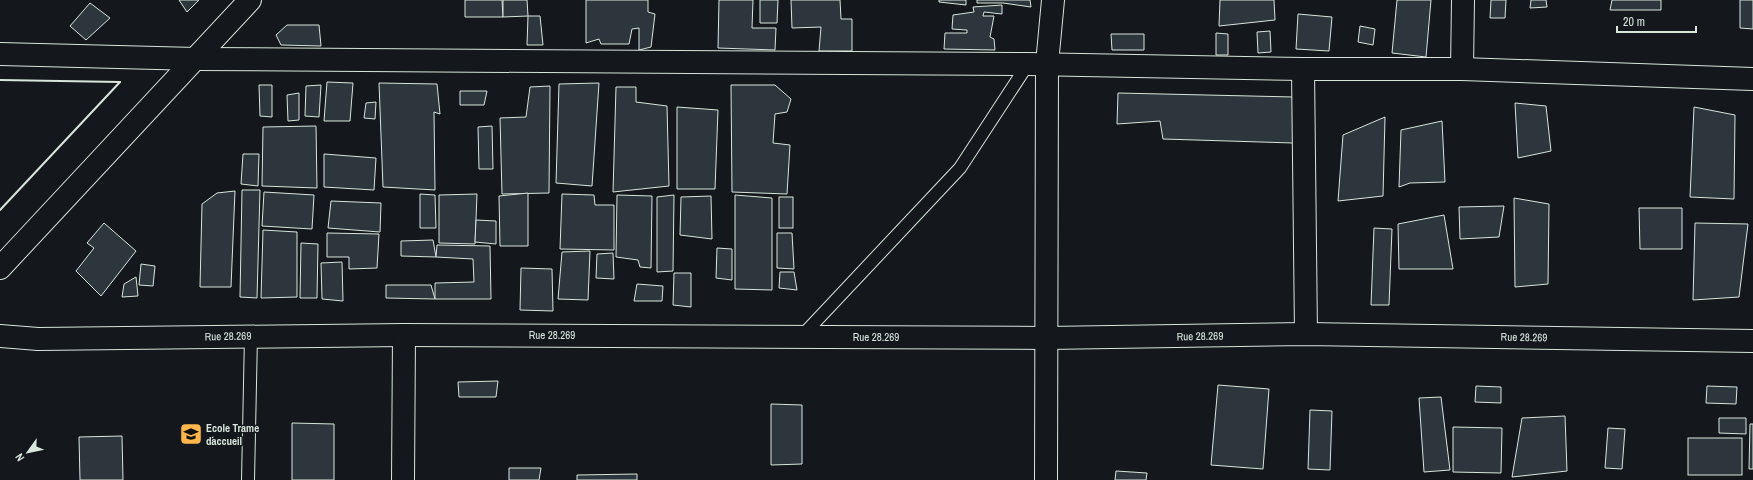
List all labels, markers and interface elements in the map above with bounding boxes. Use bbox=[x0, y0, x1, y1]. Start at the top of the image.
scale bar bbox=[1617, 8, 1696, 34]
text: 20 m bbox=[1623, 14, 1645, 30]
street label: Rue 28.269 bbox=[529, 328, 575, 342]
street label: Rue 28.269 bbox=[205, 329, 251, 343]
street label: Rue 28.269 bbox=[1177, 329, 1223, 343]
street label: Rue 28.269 bbox=[853, 330, 899, 344]
street label: Rue 28.269 bbox=[1501, 330, 1547, 344]
school or university icon: Ecole Trame d´accueil bbox=[178, 421, 204, 447]
place label: Ecole Trame d´accueil bbox=[206, 421, 259, 448]
north arrow bbox=[8, 432, 48, 472]
text: N bbox=[12, 451, 27, 464]

